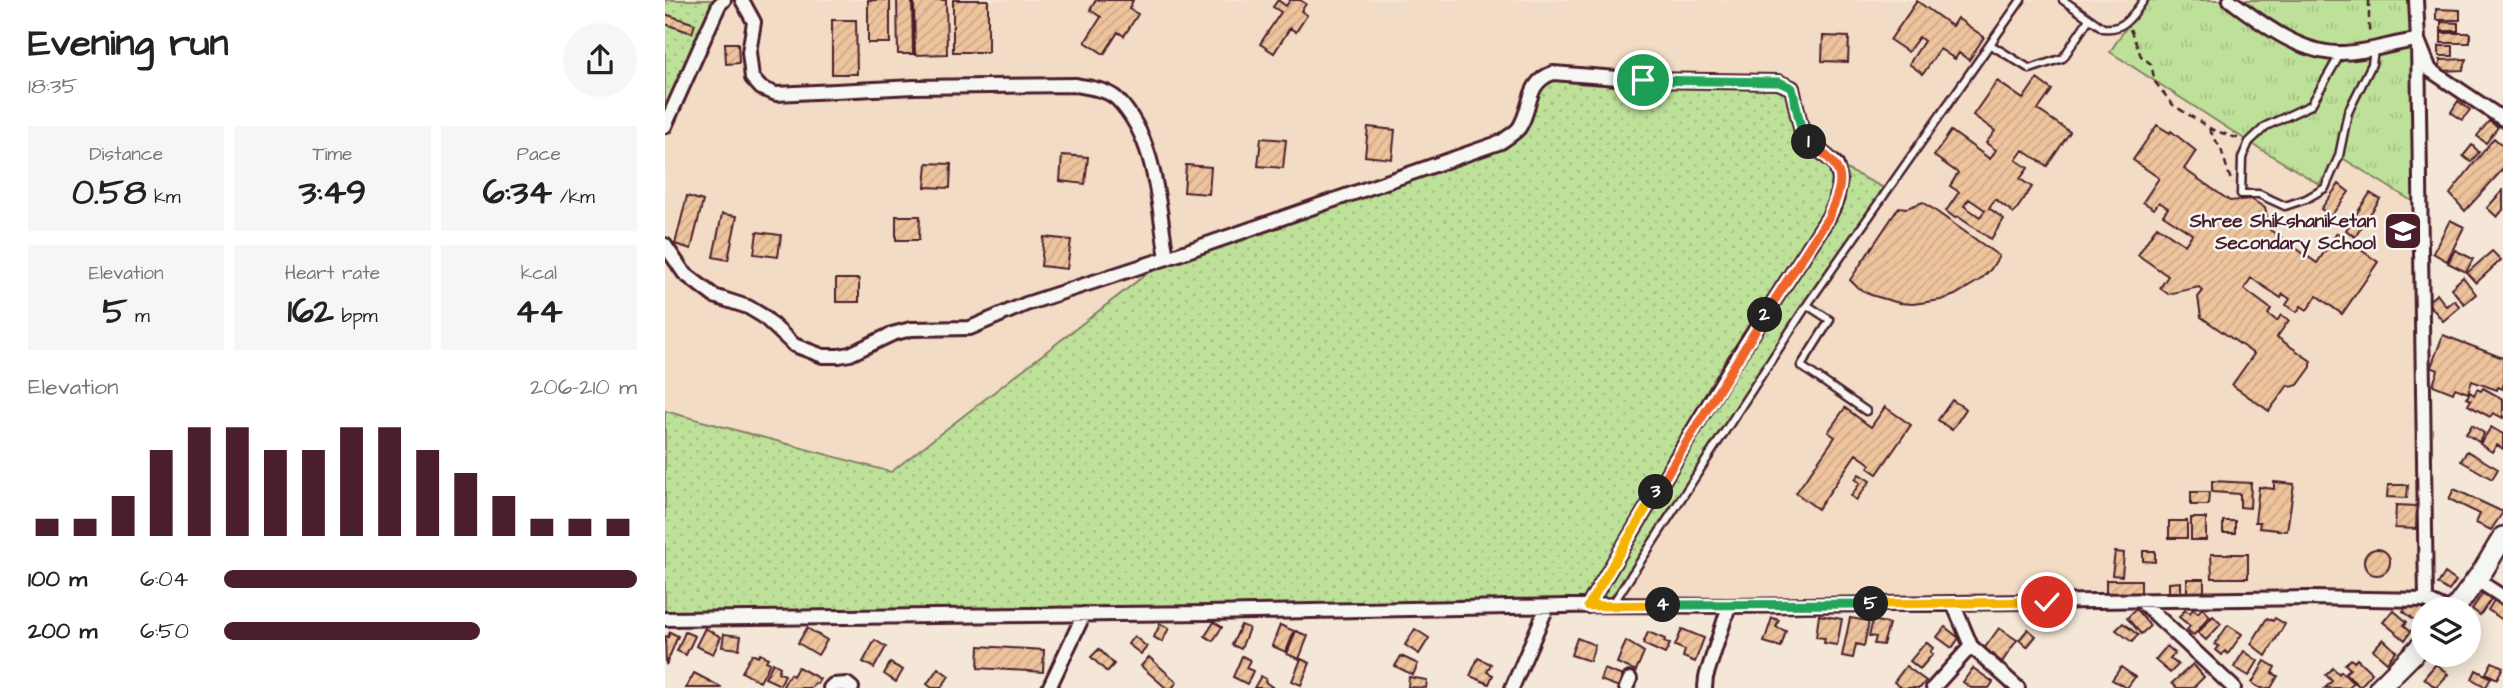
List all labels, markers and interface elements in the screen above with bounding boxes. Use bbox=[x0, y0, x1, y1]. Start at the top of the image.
text: Evening run bbox=[28, 18, 229, 70]
button: share bbox=[563, 23, 637, 97]
pin bbox=[1613, 50, 1673, 110]
icon: arrive bbox=[1624, 61, 1662, 99]
text: 18:35 bbox=[28, 70, 78, 102]
pin: 1 bbox=[1791, 124, 1827, 160]
text: 1 bbox=[1807, 128, 1810, 155]
text: Distance bbox=[89, 141, 163, 168]
text: Time bbox=[313, 141, 352, 168]
text: Pace bbox=[517, 141, 561, 168]
text: 0.58 bbox=[72, 168, 146, 217]
text: 3:49 bbox=[299, 168, 366, 217]
text: 6:34 bbox=[483, 168, 552, 217]
text: km bbox=[146, 184, 180, 211]
text: /km bbox=[552, 184, 595, 211]
place label: Shree Shikshaniketan Secondary School bbox=[2189, 208, 2376, 258]
school or university icon: Shree Shikshaniketan Secondary School bbox=[2382, 210, 2424, 252]
text: Elevation bbox=[89, 260, 164, 287]
text: Heart rate bbox=[285, 260, 380, 287]
text: kcal bbox=[521, 260, 557, 287]
text: 5 bbox=[103, 287, 127, 336]
text: 162 bbox=[287, 287, 334, 336]
text: 44 bbox=[515, 287, 563, 336]
pin: 2 bbox=[1747, 298, 1783, 332]
text: 2 bbox=[1759, 301, 1770, 328]
text: m bbox=[127, 303, 150, 330]
text: bpm bbox=[334, 303, 378, 330]
text: Elevation bbox=[28, 371, 119, 403]
text: 206–210 m bbox=[530, 371, 637, 403]
pin: 3 bbox=[1639, 475, 1674, 510]
text: 3 bbox=[1651, 478, 1660, 505]
text: 100 m bbox=[28, 563, 87, 595]
text: 6:04 bbox=[140, 563, 188, 595]
pin bbox=[2017, 572, 2077, 632]
icon: check bbox=[2028, 583, 2066, 621]
pin: 5 bbox=[1853, 586, 1889, 622]
pin: 4 bbox=[1646, 588, 1681, 622]
text: 5 bbox=[1864, 590, 1877, 617]
text: 4 bbox=[1656, 591, 1669, 618]
map controls bbox=[2411, 597, 2481, 667]
button: layers bbox=[2411, 597, 2481, 667]
text: 200 m bbox=[28, 615, 97, 647]
text: 6:50 bbox=[140, 615, 189, 647]

